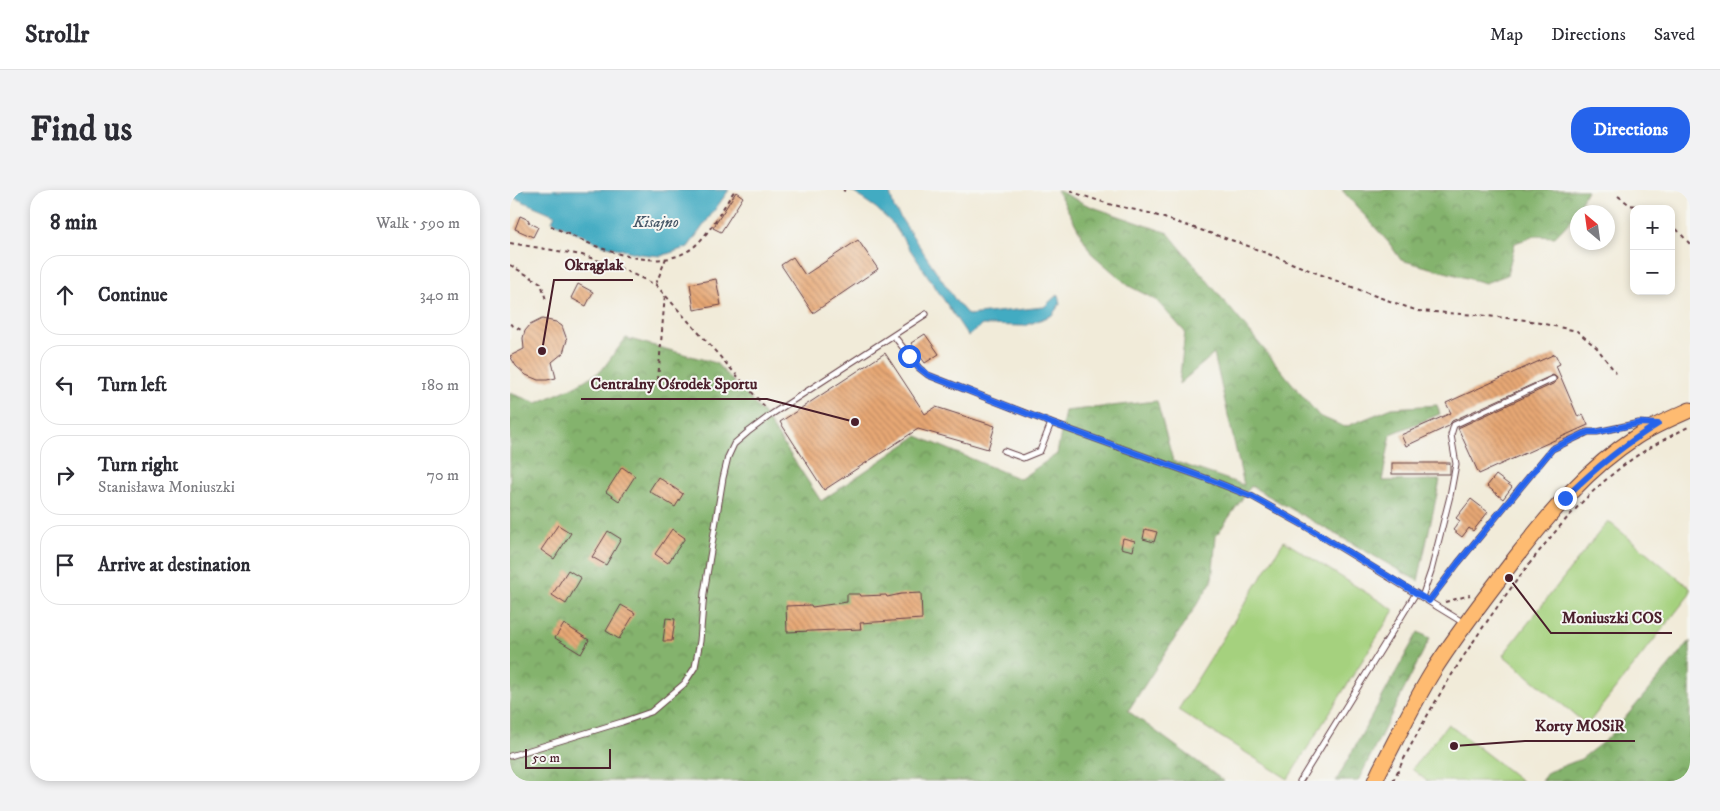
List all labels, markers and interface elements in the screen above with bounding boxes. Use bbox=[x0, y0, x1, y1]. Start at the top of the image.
text: Strollr bbox=[25, 20, 89, 50]
text: Map bbox=[1490, 24, 1523, 46]
text: Directions bbox=[1551, 24, 1626, 46]
text: Saved bbox=[1654, 24, 1695, 46]
button: Directions bbox=[1571, 107, 1690, 153]
text: Find us bbox=[30, 108, 132, 152]
north arrow bbox=[1570, 205, 1615, 250]
map controls bbox=[1630, 205, 1675, 295]
button: + bbox=[1630, 205, 1675, 250]
text: 8 min bbox=[50, 210, 97, 236]
water label: Kisajno bbox=[632, 212, 679, 232]
text: Walk · 590 m bbox=[376, 213, 460, 233]
callout: Okrąglak bbox=[554, 249, 633, 280]
button: − bbox=[1630, 250, 1675, 295]
text: Okrąglak bbox=[564, 255, 625, 275]
icon: ahead bbox=[51, 281, 79, 309]
text: Continue bbox=[98, 284, 168, 307]
text: 340 m bbox=[420, 285, 459, 305]
route start bbox=[898, 345, 921, 368]
callout: Centralny Ośrodek Sportu bbox=[581, 368, 767, 399]
icon: left bbox=[51, 371, 79, 399]
text: Turn left bbox=[98, 374, 167, 397]
text: Centralny Ośrodek Sportu bbox=[591, 374, 758, 394]
text: 180 m bbox=[421, 375, 459, 395]
text: Turn right bbox=[98, 454, 178, 477]
icon: right bbox=[51, 461, 79, 489]
text: 70 m bbox=[427, 465, 459, 485]
text: Stanisława Moniuszki bbox=[98, 477, 235, 497]
route end bbox=[1554, 487, 1577, 510]
icon: arrive bbox=[51, 551, 79, 579]
text: Arrive at destination bbox=[98, 554, 250, 577]
callout: Moniuszki COS bbox=[1551, 602, 1672, 633]
text: Moniuszki COS bbox=[1562, 608, 1662, 628]
callout: Korty MOSiR bbox=[1525, 710, 1635, 741]
text: Korty MOSiR bbox=[1535, 716, 1625, 736]
scale bar bbox=[525, 746, 611, 769]
text: 50 m bbox=[532, 749, 560, 767]

